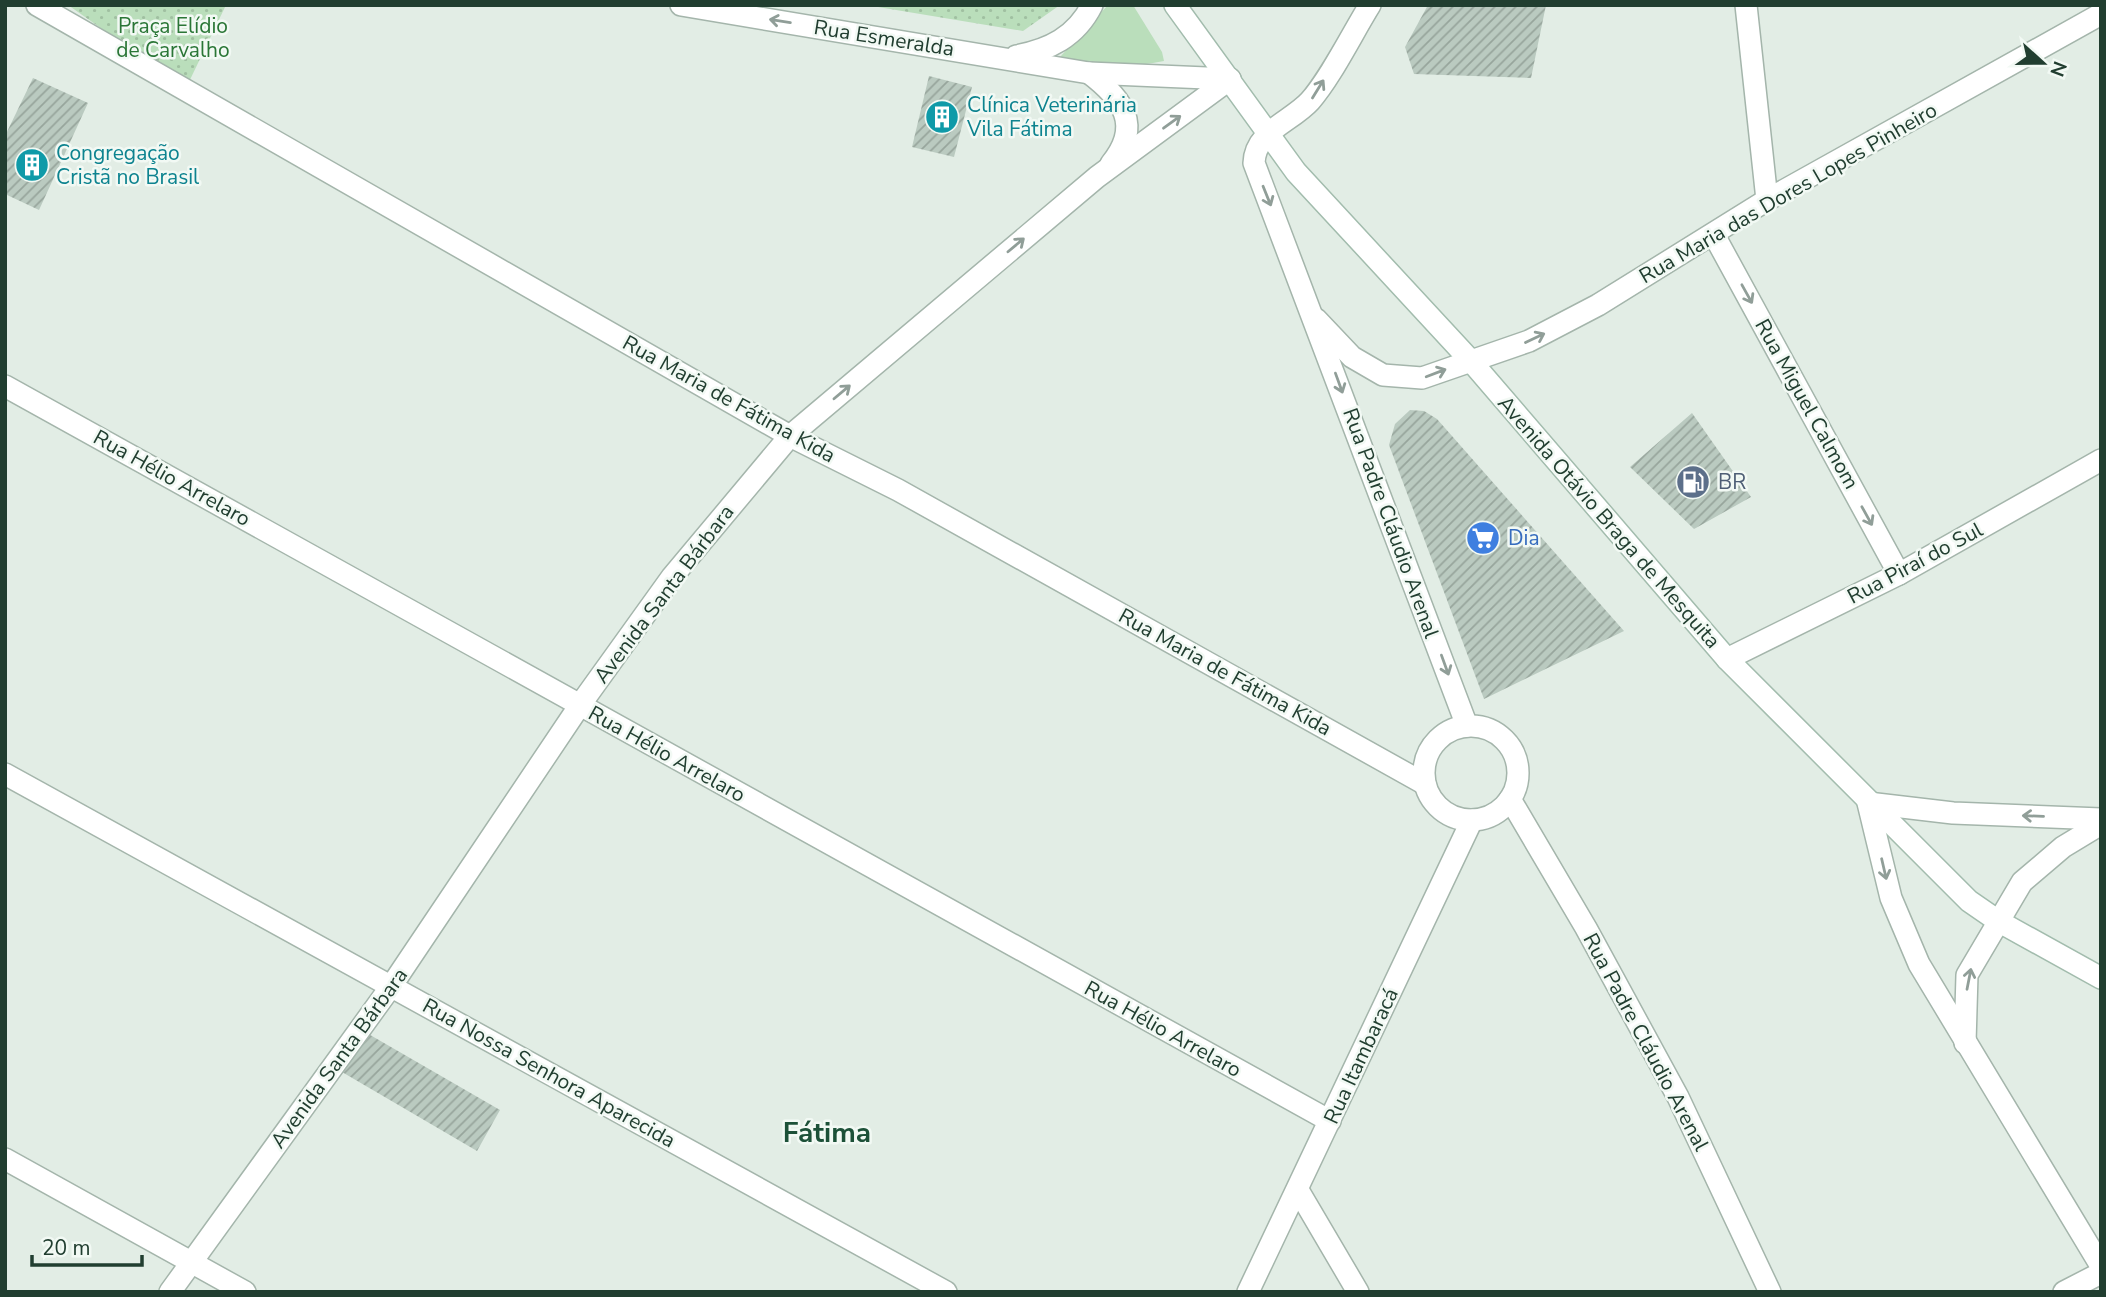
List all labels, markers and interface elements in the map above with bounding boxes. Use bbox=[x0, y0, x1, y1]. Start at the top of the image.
park label: Praça Elídio de Carvalho bbox=[116, 12, 230, 64]
street label: Rua Esmeralda bbox=[812, 13, 956, 63]
one-way arrow bbox=[769, 14, 792, 27]
north arrow bbox=[2008, 28, 2078, 98]
text: N bbox=[2043, 57, 2073, 80]
one-way arrow bbox=[1311, 79, 1325, 99]
place label: Clínica Veterinária Vila Fátima bbox=[966, 91, 1137, 143]
street label: Rua Maria das Dores Lopes Pinheiro bbox=[1634, 96, 1942, 290]
building icon: Clínica Veterinária Vila Fátima bbox=[923, 98, 961, 136]
one-way arrow bbox=[1162, 115, 1181, 130]
place label: Congregação Cristã no Brasil bbox=[56, 139, 200, 191]
building icon: Congregação Cristã no Brasil bbox=[13, 146, 51, 184]
one-way arrow bbox=[1261, 184, 1274, 206]
one-way arrow bbox=[1007, 237, 1025, 253]
one-way arrow bbox=[1740, 284, 1754, 304]
street label: Rua Miguel Calmom bbox=[1748, 314, 1866, 494]
street label: Rua Maria de Fátima Kida bbox=[617, 329, 841, 469]
one-way arrow bbox=[1524, 331, 1545, 344]
one-way arrow bbox=[1424, 365, 1446, 378]
one-way arrow bbox=[1334, 372, 1347, 394]
one-way arrow bbox=[832, 384, 850, 400]
street label: Avenida Otávio Braga de Mesquita bbox=[1491, 390, 1727, 654]
street label: Rua Padre Cláudio Arenal bbox=[1336, 404, 1446, 643]
street label: Rua Hélio Arrelaro bbox=[88, 423, 256, 533]
fuel station icon: BR bbox=[1674, 463, 1712, 501]
place label: BR bbox=[1718, 468, 1746, 496]
street label: Avenida Santa Bárbara bbox=[588, 499, 740, 689]
one-way arrow bbox=[1861, 505, 1875, 525]
street label: Rua Piraí do Sul bbox=[1842, 515, 1988, 610]
supermarket icon: Dia bbox=[1464, 519, 1502, 557]
place label: Dia bbox=[1508, 524, 1540, 552]
street label: Rua Maria de Fátima Kida bbox=[1113, 602, 1337, 742]
one-way arrow bbox=[1439, 654, 1452, 676]
street label: Rua Hélio Arrelaro bbox=[583, 699, 751, 809]
one-way arrow bbox=[2021, 810, 2044, 823]
one-way arrow bbox=[1878, 857, 1891, 880]
street label: Rua Padre Cláudio Arenal bbox=[1577, 928, 1716, 1157]
street label: Avenida Santa Bárbara bbox=[264, 962, 414, 1154]
one-way arrow bbox=[1963, 969, 1976, 991]
street label: Rua Hélio Arrelaro bbox=[1079, 974, 1247, 1084]
street label: Rua Itambaracá bbox=[1317, 984, 1405, 1128]
street label: Rua Nossa Senhora Aparecida bbox=[418, 992, 680, 1154]
district label: Fátima bbox=[783, 1114, 871, 1152]
scale bar bbox=[32, 1224, 142, 1268]
text: 20 m bbox=[42, 1234, 91, 1262]

